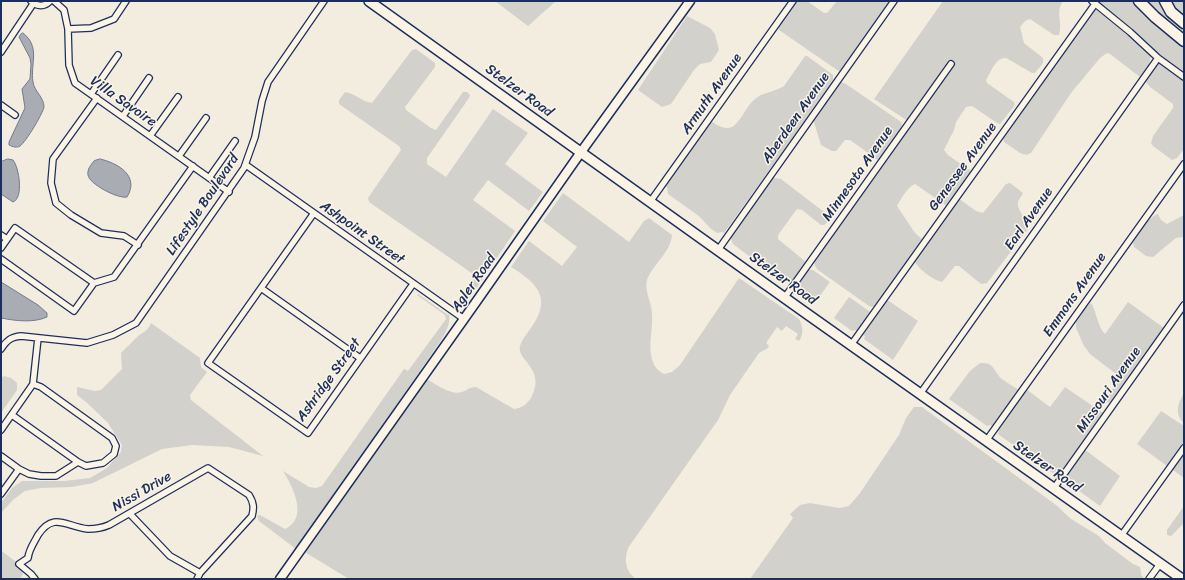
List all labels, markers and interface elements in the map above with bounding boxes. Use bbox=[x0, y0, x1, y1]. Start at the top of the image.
street label: Armuth Avenue bbox=[678, 50, 746, 138]
street label: Stelzer Road bbox=[482, 61, 556, 121]
street label: Aberdeen Avenue bbox=[758, 69, 834, 167]
street label: Villa Savoire bbox=[87, 73, 159, 131]
street label: Genessee Avenue bbox=[925, 120, 1001, 214]
street label: Minnesota Avenue bbox=[819, 123, 897, 225]
street label: Lifestyle Boulevard bbox=[163, 151, 243, 259]
street label: Earl Avenue bbox=[1001, 184, 1057, 254]
street label: Ashpoint Street bbox=[317, 198, 407, 268]
street label: Stelzer Road bbox=[746, 249, 820, 309]
street label: Emmons Avenue bbox=[1040, 250, 1110, 340]
street label: Agler Road bbox=[448, 251, 500, 315]
street label: Ashridge Street bbox=[293, 335, 365, 425]
street label: Missouri Avenue bbox=[1073, 344, 1145, 436]
street label: Stelzer Road bbox=[1010, 437, 1084, 497]
street label: Nissi Drive bbox=[109, 468, 175, 516]

